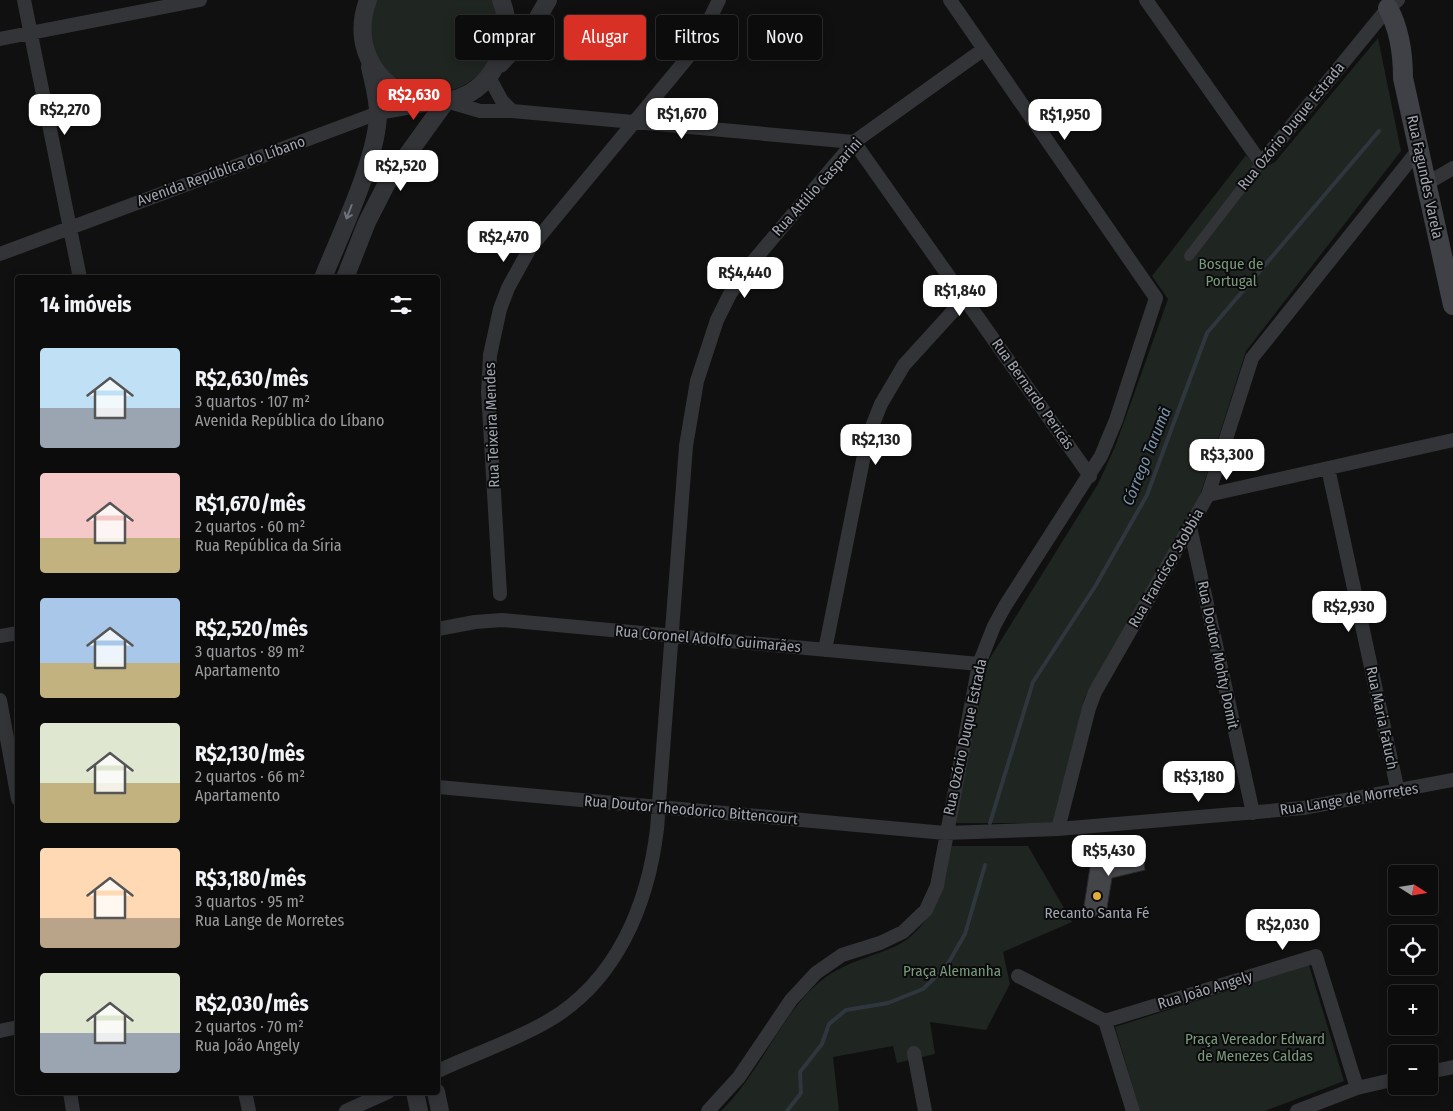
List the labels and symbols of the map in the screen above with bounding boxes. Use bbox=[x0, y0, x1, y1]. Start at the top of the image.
street label: Rua Ozório Duque Estrada bbox=[1234, 58, 1348, 194]
pin: R$2,630 bbox=[368, 78, 460, 121]
pin: R$2,270 bbox=[19, 94, 111, 136]
pin: R$1,670 bbox=[636, 98, 728, 140]
pin: R$1,950 bbox=[1019, 98, 1111, 141]
street label: Rua Fagundes Varela bbox=[1403, 114, 1447, 240]
street label: Avenida República do Líbano bbox=[135, 132, 308, 210]
street label: Rua Attílio Gasparini bbox=[768, 134, 866, 240]
pin: R$2,520 bbox=[355, 150, 447, 192]
one-way arrow bbox=[344, 204, 353, 220]
pin: R$2,470 bbox=[458, 220, 550, 263]
park label: Bosque de Portugal bbox=[1199, 255, 1263, 290]
pin: R$4,440 bbox=[699, 256, 791, 299]
pin: R$1,840 bbox=[914, 274, 1006, 317]
street label: Rua Bernardo Pericás bbox=[988, 335, 1078, 453]
street label: Rua Teixeira Mendes bbox=[481, 362, 503, 488]
water label: Córrego Tarumã bbox=[1118, 404, 1175, 508]
pin: R$2,130 bbox=[830, 424, 922, 466]
pin: R$3,300 bbox=[1181, 438, 1273, 481]
street label: Rua Francisco Stobbia bbox=[1125, 505, 1207, 631]
street label: Rua Doutor Mohty Domit bbox=[1193, 579, 1243, 731]
pin: R$2,930 bbox=[1303, 590, 1395, 633]
street label: Rua Coronel Adolfo Guimarães bbox=[614, 622, 802, 656]
street label: Rua Ozório Duque Estrada bbox=[940, 657, 990, 817]
street label: Rua Maria Fatuch bbox=[1362, 665, 1402, 771]
pin: R$3,180 bbox=[1153, 760, 1245, 803]
street label: Rua Lange de Morretes bbox=[1278, 779, 1420, 819]
street label: Rua Doutor Theodorico Bittencourt bbox=[584, 792, 799, 828]
pin: R$5,430 bbox=[1063, 834, 1155, 877]
north arrow bbox=[1388, 865, 1438, 915]
marker: Recanto Santa Fé bbox=[1091, 890, 1103, 902]
place label: Recanto Santa Fé bbox=[1045, 904, 1149, 922]
pin: R$2,030 bbox=[1237, 908, 1329, 951]
park label: Praça Alemanha bbox=[903, 962, 1001, 980]
street label: Rua João Angely bbox=[1155, 967, 1255, 1013]
park label: Praça Vereador Edward de Menezes Caldas bbox=[1185, 1030, 1325, 1065]

